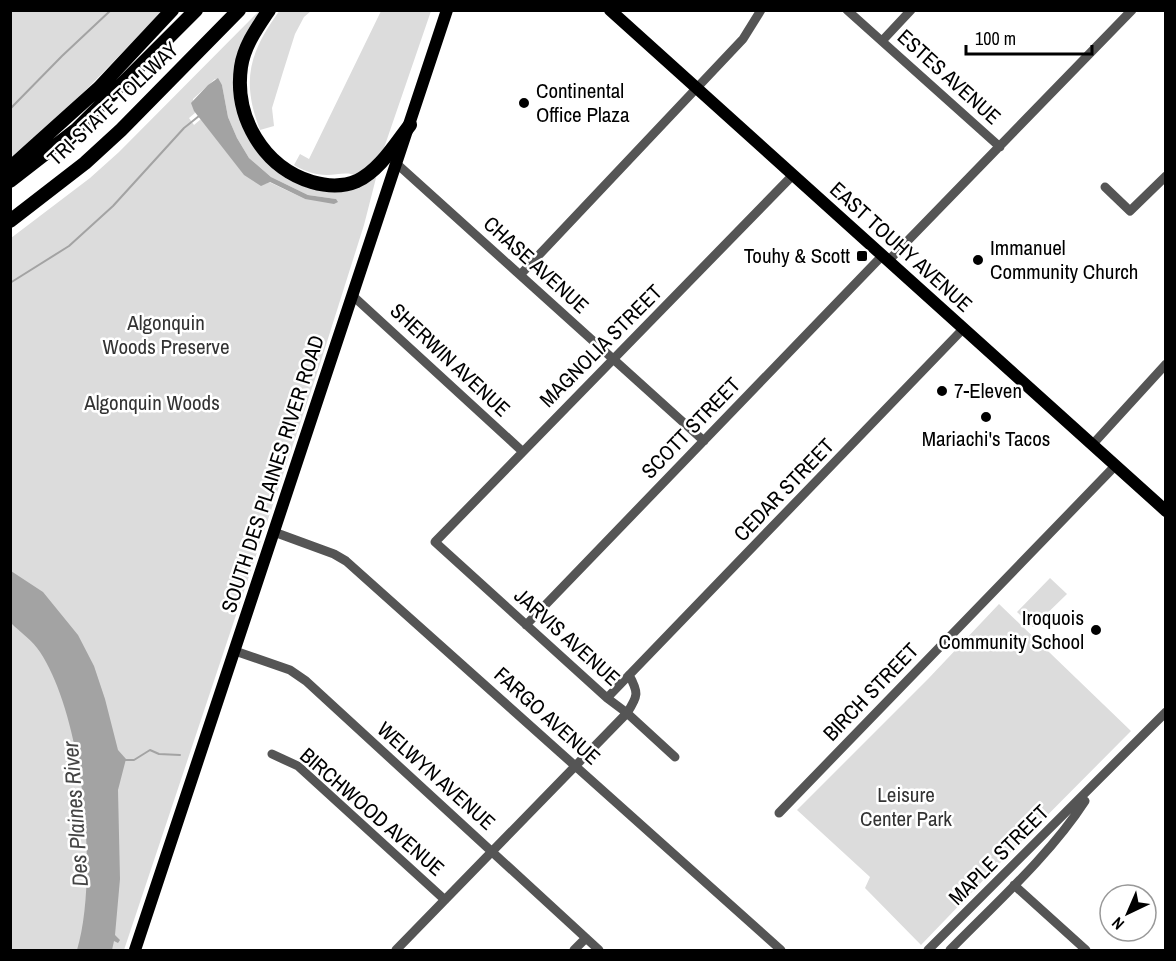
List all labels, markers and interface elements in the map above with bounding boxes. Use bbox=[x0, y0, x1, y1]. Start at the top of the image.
scale bar bbox=[966, 18, 1092, 56]
street label: ESTES AVENUE bbox=[891, 22, 1007, 131]
text: 100 m bbox=[975, 26, 1016, 51]
street label: TRI-STATE TOLLWAY bbox=[41, 35, 185, 172]
place label: Continental Office Plaza bbox=[536, 76, 630, 129]
marker: Continental Office Plaza bbox=[517, 96, 531, 110]
street label: EAST TOUHY AVENUE bbox=[824, 175, 979, 318]
street label: CHASE AVENUE bbox=[477, 209, 595, 320]
place label: Immanuel Community Church bbox=[990, 233, 1138, 286]
place label: Touhy & Scott bbox=[744, 241, 850, 270]
marker: Touhy & Scott bbox=[855, 249, 869, 263]
marker: Immanuel Community Church bbox=[971, 253, 985, 267]
street label: MAGNOLIA STREET bbox=[533, 278, 669, 413]
street label: SHERWIN AVENUE bbox=[384, 296, 517, 423]
park label: Algonquin Woods Preserve bbox=[103, 308, 230, 361]
street label: SOUTH DES PLAINES RIVER ROAD bbox=[214, 331, 331, 616]
street label: SCOTT STREET bbox=[635, 370, 747, 485]
place label: 7-Eleven bbox=[954, 376, 1022, 405]
marker: 7-Eleven bbox=[935, 384, 949, 398]
park label: Algonquin Woods bbox=[83, 388, 220, 417]
marker: Mariachi's Tacos bbox=[979, 410, 993, 424]
place label: Mariachi's Tacos bbox=[922, 424, 1050, 453]
street label: CEDAR STREET bbox=[727, 431, 841, 548]
street label: JARVIS AVENUE bbox=[508, 581, 627, 692]
place label: Iroquois Community School bbox=[939, 603, 1084, 656]
marker: Iroquois Community School bbox=[1089, 623, 1103, 637]
street label: BIRCH STREET bbox=[816, 636, 925, 747]
street label: FARGO AVENUE bbox=[488, 660, 607, 771]
street label: WELWYN AVENUE bbox=[371, 715, 502, 836]
water label: Des Plaines River bbox=[55, 739, 95, 888]
street label: BIRCHWOOD AVENUE bbox=[294, 741, 451, 882]
park label: Leisure Center Park bbox=[860, 780, 952, 833]
street label: MAPLE STREET bbox=[942, 798, 1056, 911]
north arrow bbox=[1098, 883, 1158, 943]
text: N bbox=[1107, 913, 1129, 935]

